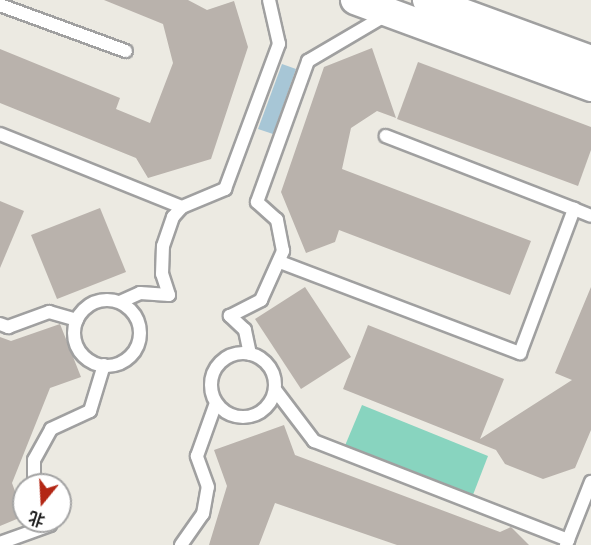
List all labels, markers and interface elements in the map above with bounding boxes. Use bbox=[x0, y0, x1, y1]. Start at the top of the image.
north arrow bbox=[12, 473, 72, 533]
text: 北 bbox=[26, 507, 47, 530]

